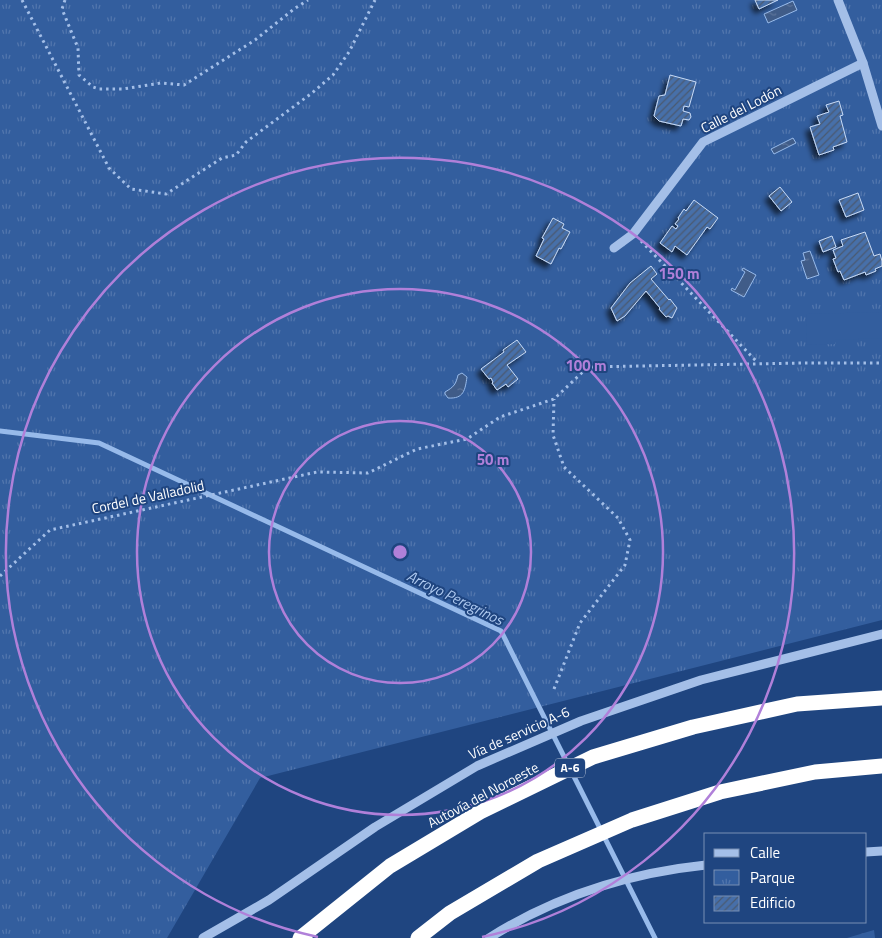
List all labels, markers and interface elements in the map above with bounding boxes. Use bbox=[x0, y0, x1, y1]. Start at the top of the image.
street label: Calle del Lodón bbox=[697, 79, 785, 138]
text: 150 m bbox=[658, 262, 700, 285]
text: 100 m bbox=[565, 354, 607, 377]
text: 50 m bbox=[477, 448, 509, 471]
street label: Cordel de Valladolid bbox=[90, 474, 206, 519]
centre of rings bbox=[391, 543, 409, 561]
water label: Arroyo Peregrinos bbox=[403, 564, 509, 632]
street label: Vía de servicio A-6 bbox=[465, 701, 573, 764]
street label: Autovía del Noroeste bbox=[423, 756, 542, 833]
road number: A-6 bbox=[555, 758, 585, 778]
legend bbox=[704, 833, 867, 923]
text: Calle bbox=[750, 841, 780, 864]
text: Parque bbox=[750, 866, 795, 889]
text: Edificio bbox=[750, 891, 795, 914]

